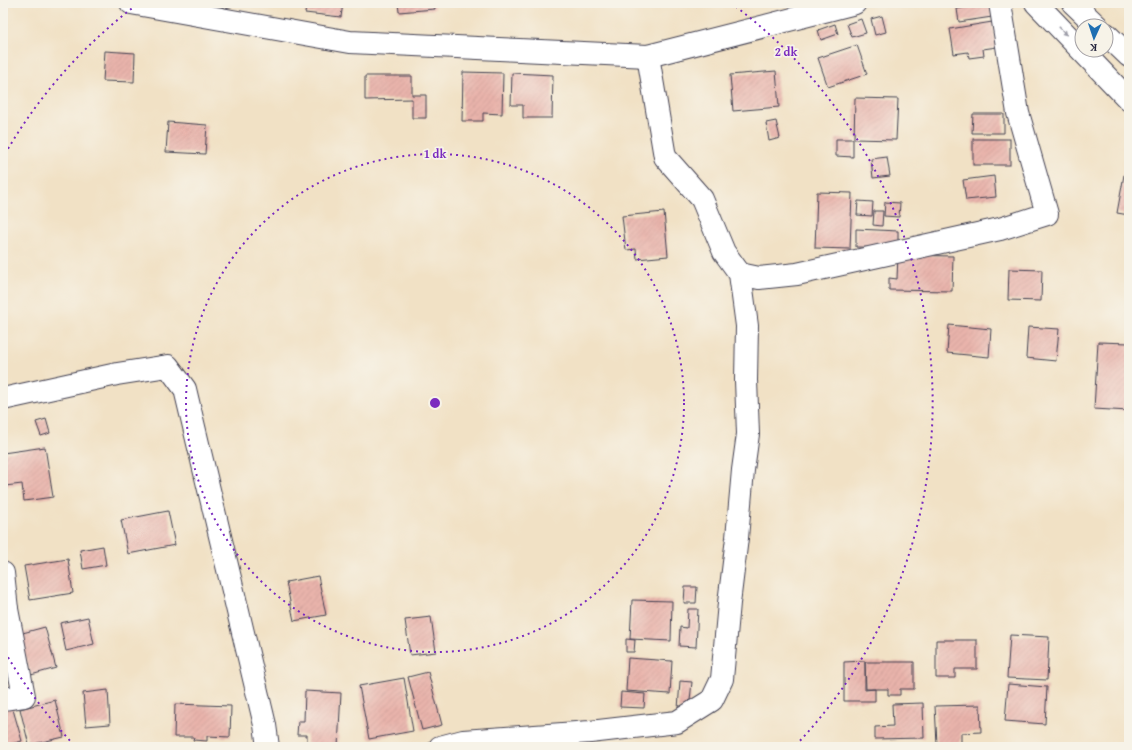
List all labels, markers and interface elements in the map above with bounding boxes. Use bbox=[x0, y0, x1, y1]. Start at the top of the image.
north arrow bbox=[1074, 18, 1114, 58]
one-way arrow bbox=[1058, 26, 1068, 36]
text: K bbox=[1090, 40, 1097, 56]
text: 2 dk bbox=[775, 43, 797, 60]
text: 1 dk bbox=[424, 145, 446, 162]
centre of rings bbox=[428, 396, 442, 410]

